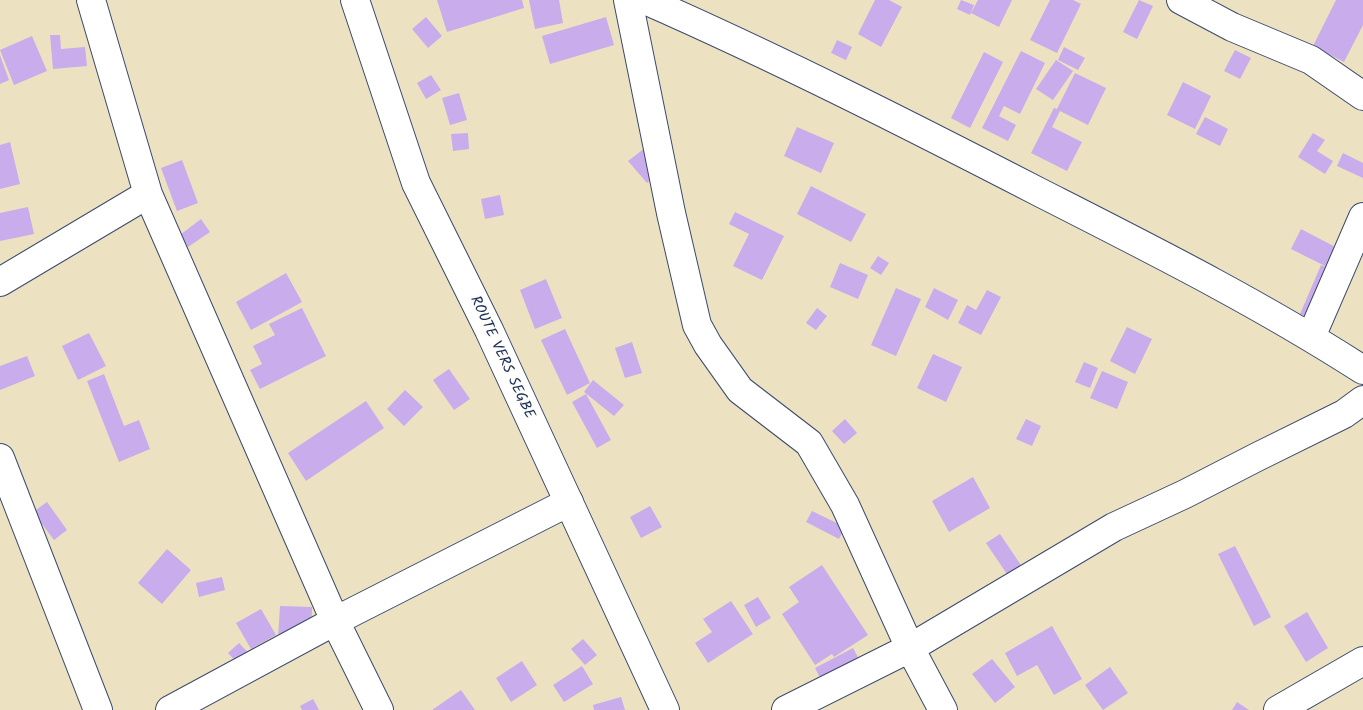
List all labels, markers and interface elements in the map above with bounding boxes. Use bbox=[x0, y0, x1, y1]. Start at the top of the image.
street label: ROUTE VERS SEGBE bbox=[465, 294, 537, 422]

